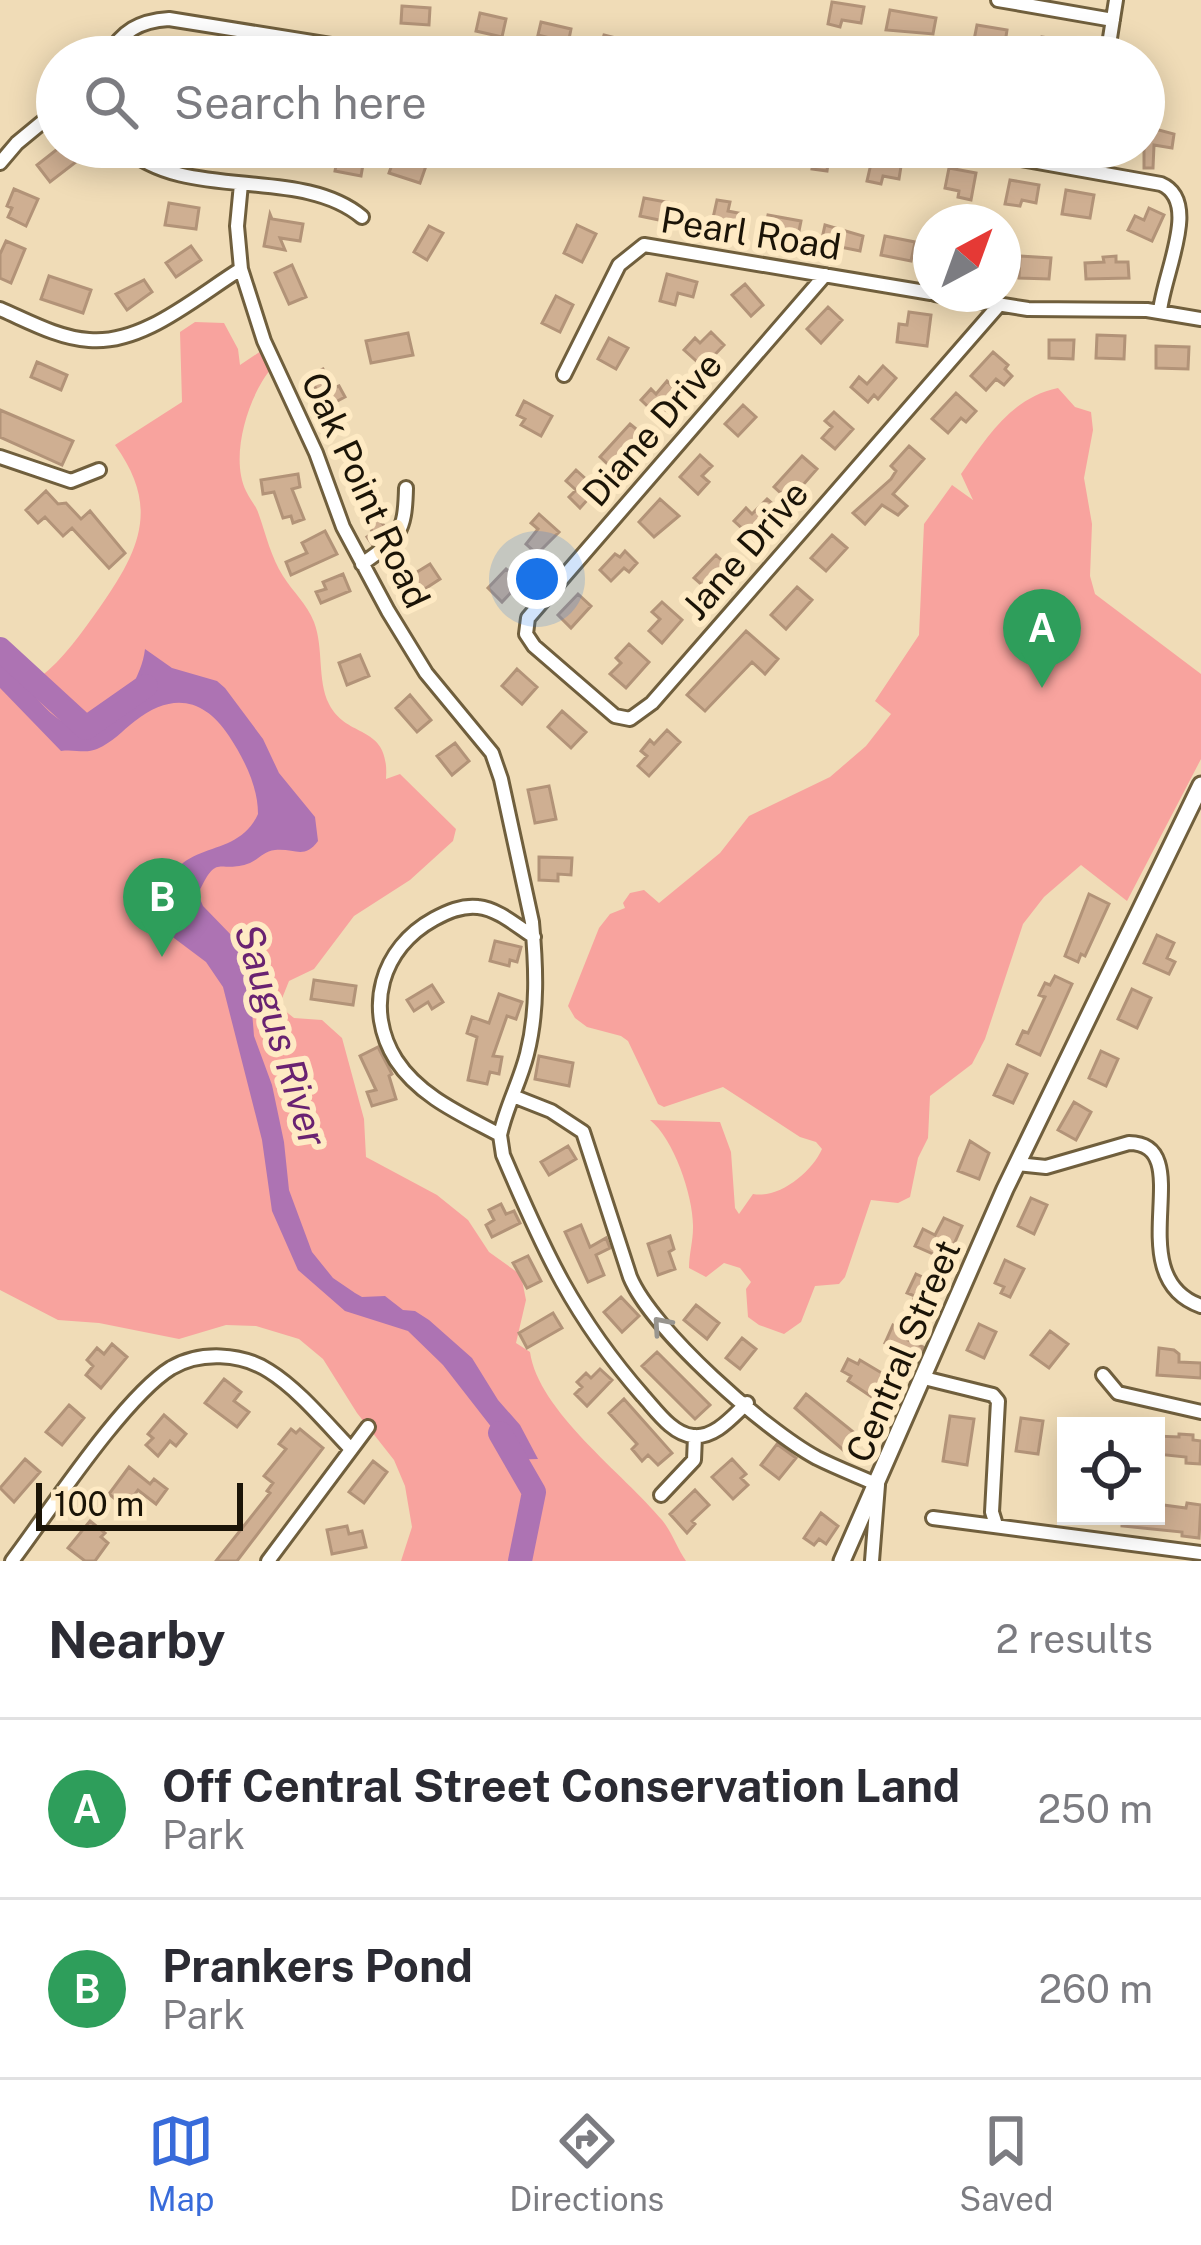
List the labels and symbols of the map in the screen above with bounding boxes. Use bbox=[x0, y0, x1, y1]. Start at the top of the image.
street label: Pearl Road bbox=[658, 198, 844, 268]
north arrow bbox=[913, 204, 1021, 312]
street label: Diane Drive bbox=[574, 344, 730, 514]
street label: Oak Point Road bbox=[293, 366, 439, 614]
street label: Jane Drive bbox=[673, 472, 817, 628]
your location bbox=[507, 549, 567, 609]
pin: A bbox=[1003, 589, 1081, 688]
pin: B bbox=[123, 858, 201, 957]
water label: Saugus River bbox=[225, 918, 337, 1152]
street label: Central Street bbox=[837, 1234, 969, 1468]
one-way arrow bbox=[653, 1316, 675, 1338]
scale bar bbox=[36, 1477, 243, 1530]

